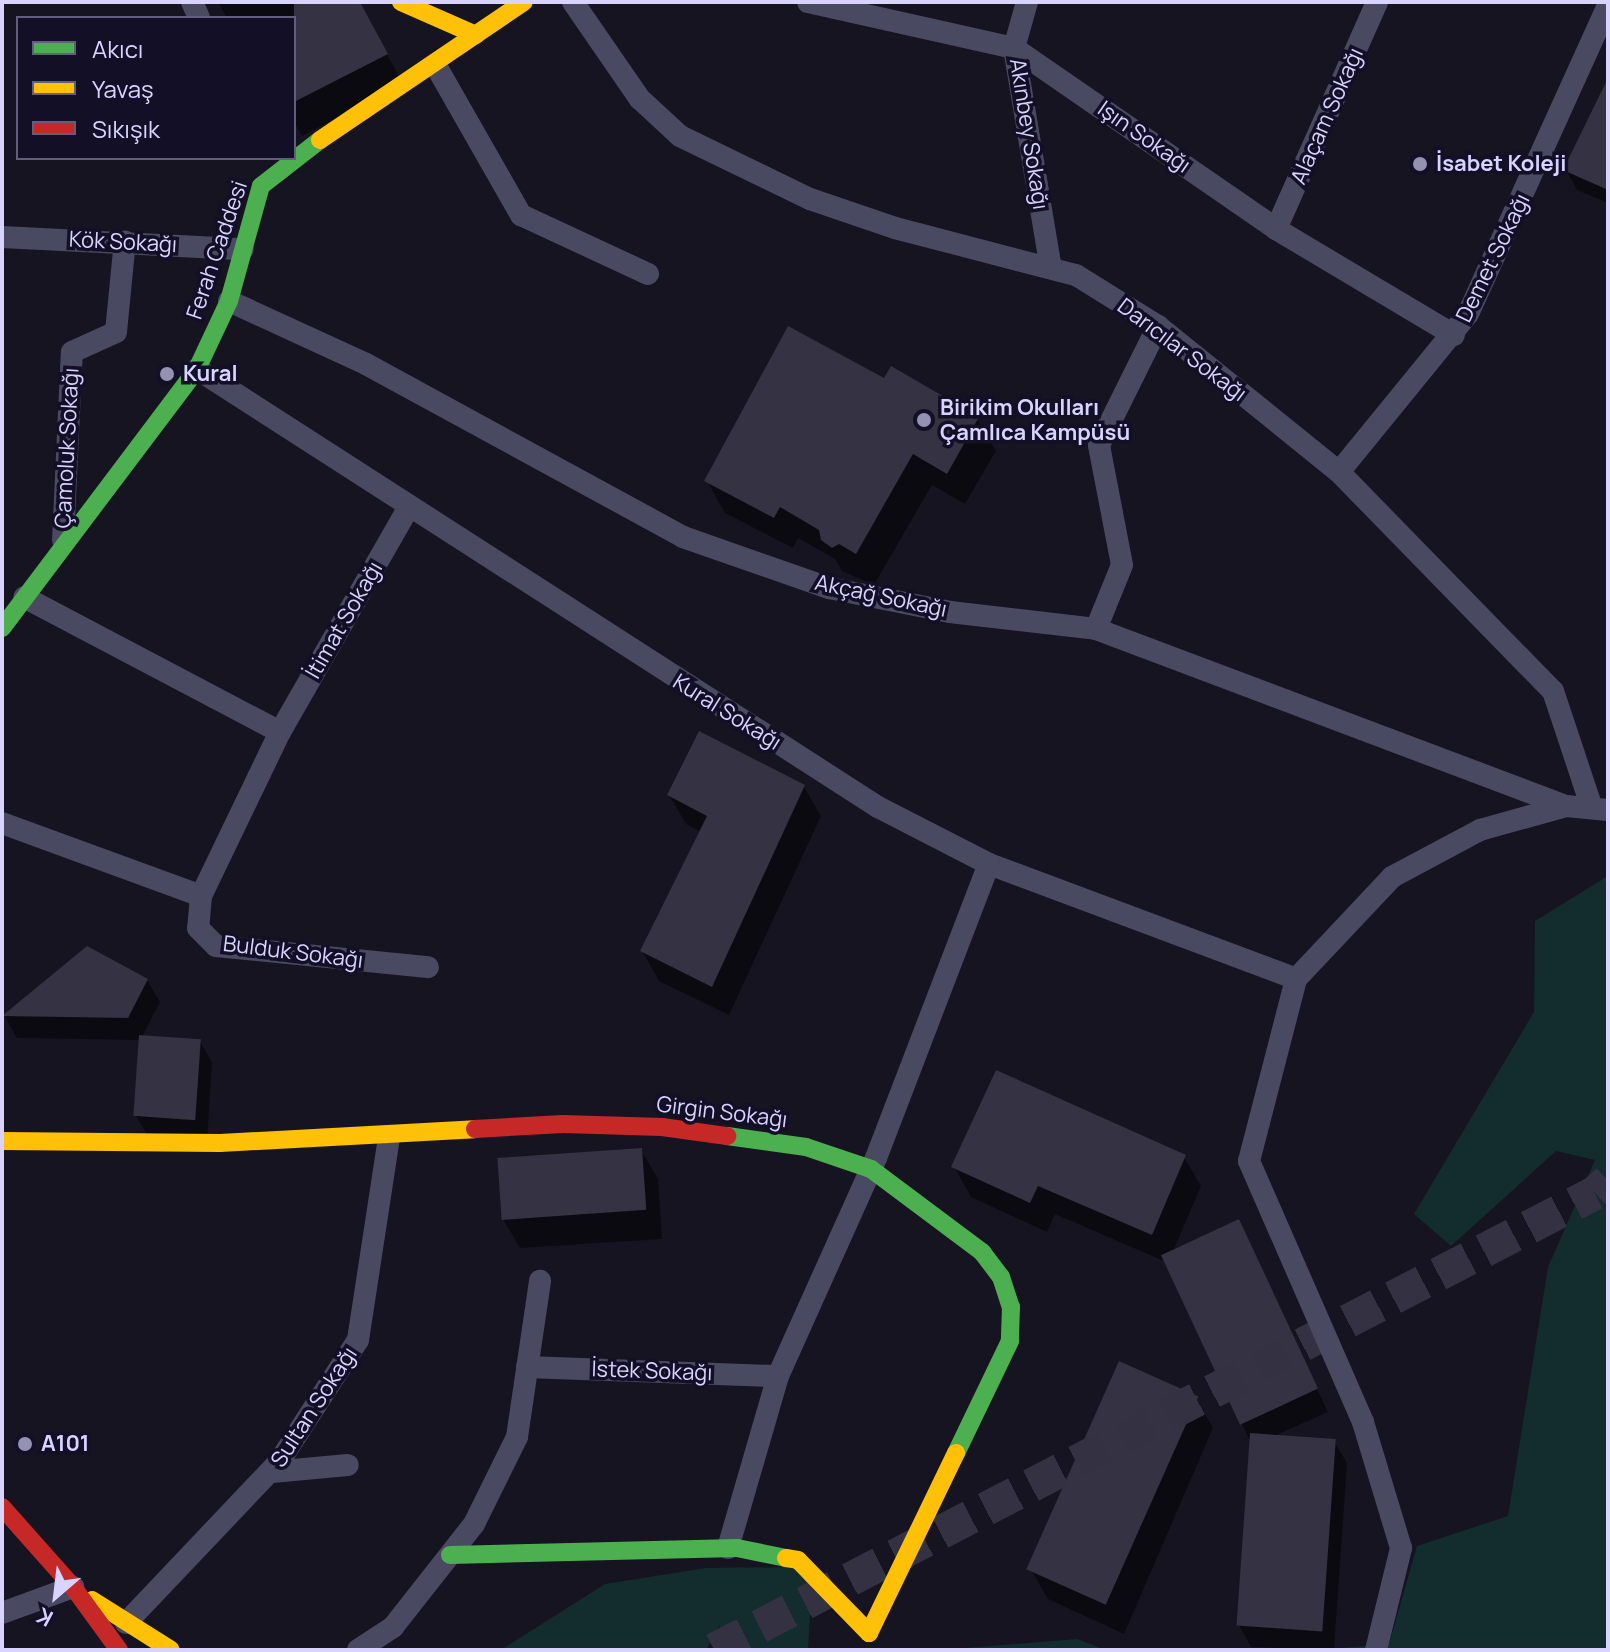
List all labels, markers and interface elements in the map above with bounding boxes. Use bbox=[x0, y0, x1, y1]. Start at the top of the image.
legend bbox=[16, 16, 296, 160]
text: Akıcı bbox=[92, 32, 143, 65]
street label: Alaçam Sokağı bbox=[1285, 44, 1369, 188]
street label: Akınbey Sokağı bbox=[1004, 57, 1054, 211]
text: Yavaş bbox=[92, 72, 154, 105]
street label: Işın Sokağı bbox=[1093, 95, 1195, 179]
text: Sıkışık bbox=[92, 112, 160, 145]
place label: İsabet Koleji bbox=[1436, 151, 1566, 177]
marker: İsabet Koleji bbox=[1411, 155, 1429, 173]
street label: Ferah Caddesi bbox=[181, 177, 253, 323]
street label: Demet Sokağı bbox=[1450, 189, 1536, 327]
street label: Kök Sokağı bbox=[68, 226, 178, 258]
street label: Darıcılar Sokağı bbox=[1112, 293, 1252, 407]
place label: Kural bbox=[183, 361, 238, 387]
marker: Kural bbox=[158, 365, 176, 383]
street label: Çamoluk Sokağı bbox=[50, 367, 84, 529]
place label: Birikim Okulları Çamlıca Kampüsü bbox=[940, 394, 1130, 446]
marker: Birikim Okulları Çamlıca Kampüsü bbox=[915, 411, 933, 429]
street label: İtimat Sokağı bbox=[300, 557, 388, 683]
street label: Akçağ Sokağı bbox=[813, 569, 949, 623]
street label: Kural Sokağı bbox=[668, 668, 786, 756]
street label: Bulduk Sokağı bbox=[221, 930, 365, 974]
street label: Girgin Sokağı bbox=[655, 1091, 789, 1133]
street label: Sultan Sokağı bbox=[265, 1342, 363, 1472]
street label: İstek Sokağı bbox=[591, 1356, 713, 1386]
place label: A101 bbox=[41, 1431, 89, 1457]
marker: A101 bbox=[16, 1435, 34, 1453]
north arrow bbox=[16, 1556, 96, 1636]
text: K bbox=[31, 1601, 58, 1634]

